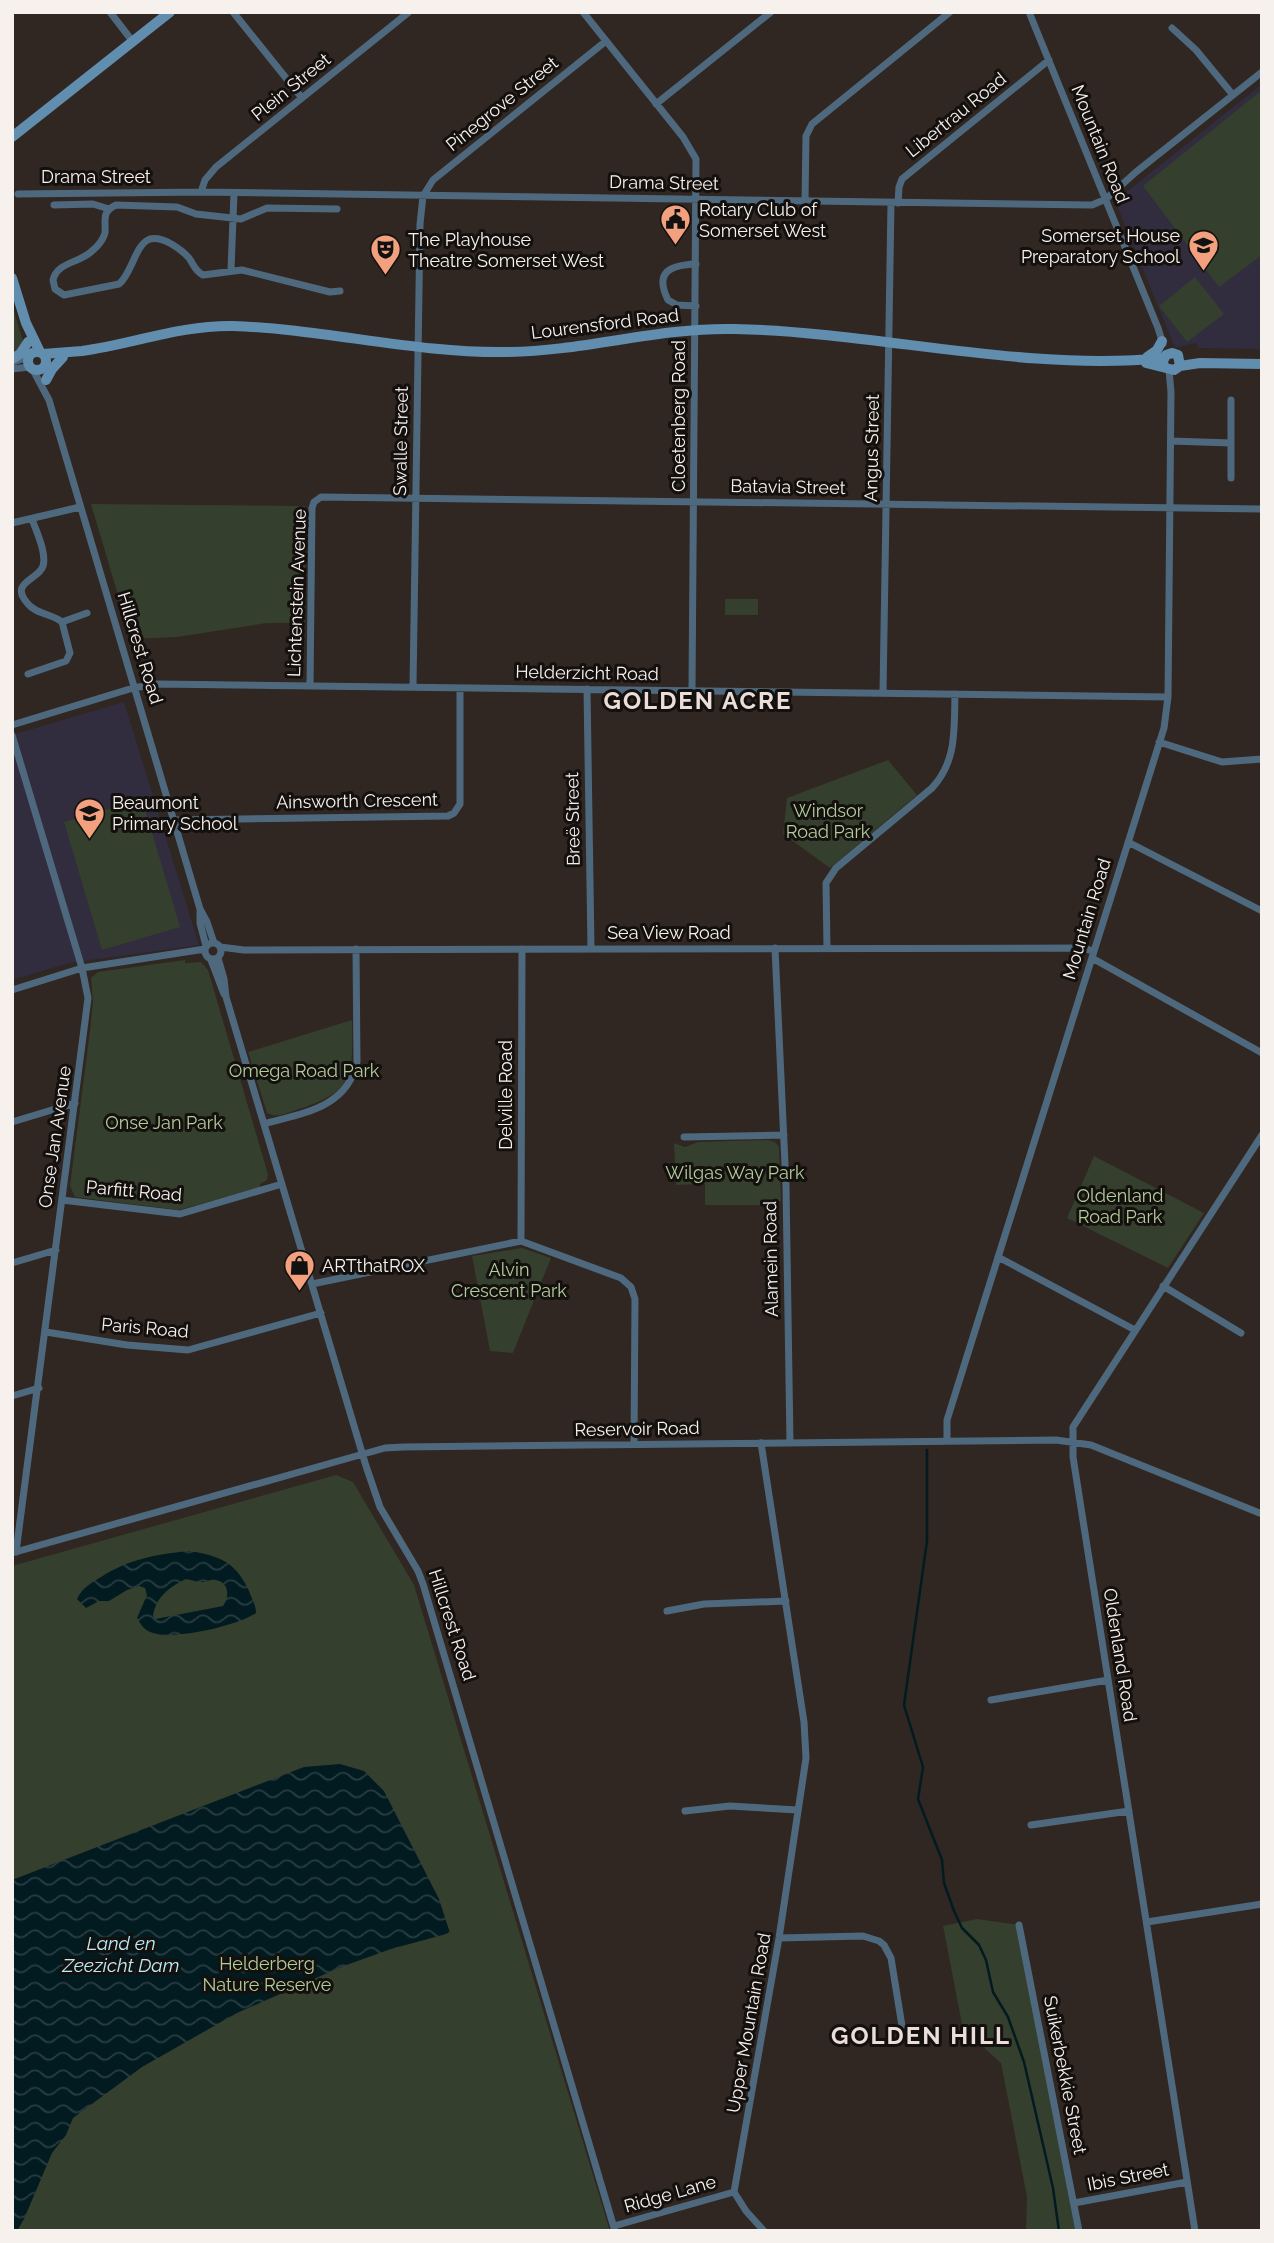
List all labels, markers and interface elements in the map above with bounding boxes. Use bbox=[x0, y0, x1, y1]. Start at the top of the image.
street label: Plein Street bbox=[247, 48, 334, 125]
street label: Pinegrove Street bbox=[441, 52, 562, 155]
street label: Libertrau Road bbox=[901, 68, 1010, 161]
street label: Mountain Road bbox=[1067, 82, 1134, 206]
street label: Drama Street bbox=[41, 166, 151, 187]
street label: Drama Street bbox=[609, 171, 719, 194]
place label: Rotary Club of Somerset West bbox=[699, 199, 826, 241]
public building icon: Rotary Club of Somerset West bbox=[659, 203, 693, 247]
place label: Somerset House Preparatory School bbox=[1021, 225, 1180, 267]
place label: The Playhouse Theatre Somerset West bbox=[408, 229, 604, 271]
school or university icon: Somerset House Preparatory School bbox=[1186, 229, 1220, 273]
theatre icon: The Playhouse Theatre Somerset West bbox=[368, 233, 402, 277]
street label: Lourensford Road bbox=[530, 304, 680, 343]
street label: Cloetenberg Road bbox=[668, 340, 689, 492]
street label: Swalle Street bbox=[389, 386, 412, 496]
street label: Angus Street bbox=[860, 394, 883, 502]
street label: Batavia Street bbox=[730, 475, 846, 498]
street label: Lichtenstein Avenue bbox=[283, 508, 310, 677]
street label: Hillcrest Road bbox=[113, 589, 167, 706]
street label: Helderzicht Road bbox=[515, 661, 659, 684]
district label: GOLDEN ACRE bbox=[604, 686, 792, 715]
street label: Breë Street bbox=[561, 772, 584, 866]
street label: Ainsworth Crescent bbox=[276, 789, 438, 812]
place label: Beaumont Primary School bbox=[112, 792, 238, 834]
school or university icon: Beaumont Primary School bbox=[72, 796, 106, 840]
park label: Windsor Road Park bbox=[786, 800, 871, 842]
street label: Mountain Road bbox=[1058, 856, 1115, 982]
street label: Sea View Road bbox=[607, 922, 731, 943]
street label: Delville Road bbox=[495, 1040, 516, 1150]
park label: Omega Road Park bbox=[229, 1060, 380, 1081]
street label: Onse Jan Avenue bbox=[34, 1064, 75, 1209]
park label: Onse Jan Park bbox=[105, 1112, 223, 1133]
park label: Wilgas Way Park bbox=[665, 1162, 805, 1183]
street label: Parfitt Road bbox=[85, 1176, 183, 1205]
park label: Oldenland Road Park bbox=[1076, 1185, 1164, 1227]
street label: Alamein Road bbox=[759, 1201, 782, 1317]
shop icon: ARTthatROX bbox=[282, 1249, 316, 1293]
place label: ARTthatROX bbox=[322, 1255, 426, 1276]
park label: Alvin Crescent Park bbox=[451, 1259, 567, 1301]
street label: Paris Road bbox=[100, 1313, 190, 1342]
street label: Reservoir Road bbox=[574, 1417, 700, 1440]
street label: Hillcrest Road bbox=[425, 1566, 480, 1683]
street label: Oldenland Road bbox=[1100, 1587, 1141, 1723]
street label: Upper Mountain Road bbox=[722, 1931, 775, 2114]
water label: Land en Zeezicht Dam bbox=[62, 1932, 179, 1976]
park label: Helderberg Nature Reserve bbox=[203, 1953, 332, 1995]
street label: Suikerbekkie Street bbox=[1040, 1994, 1091, 2156]
district label: GOLDEN HILL bbox=[831, 2021, 1011, 2050]
street label: Ibis Street bbox=[1085, 2158, 1170, 2195]
street label: Ridge Lane bbox=[622, 2170, 719, 2217]

